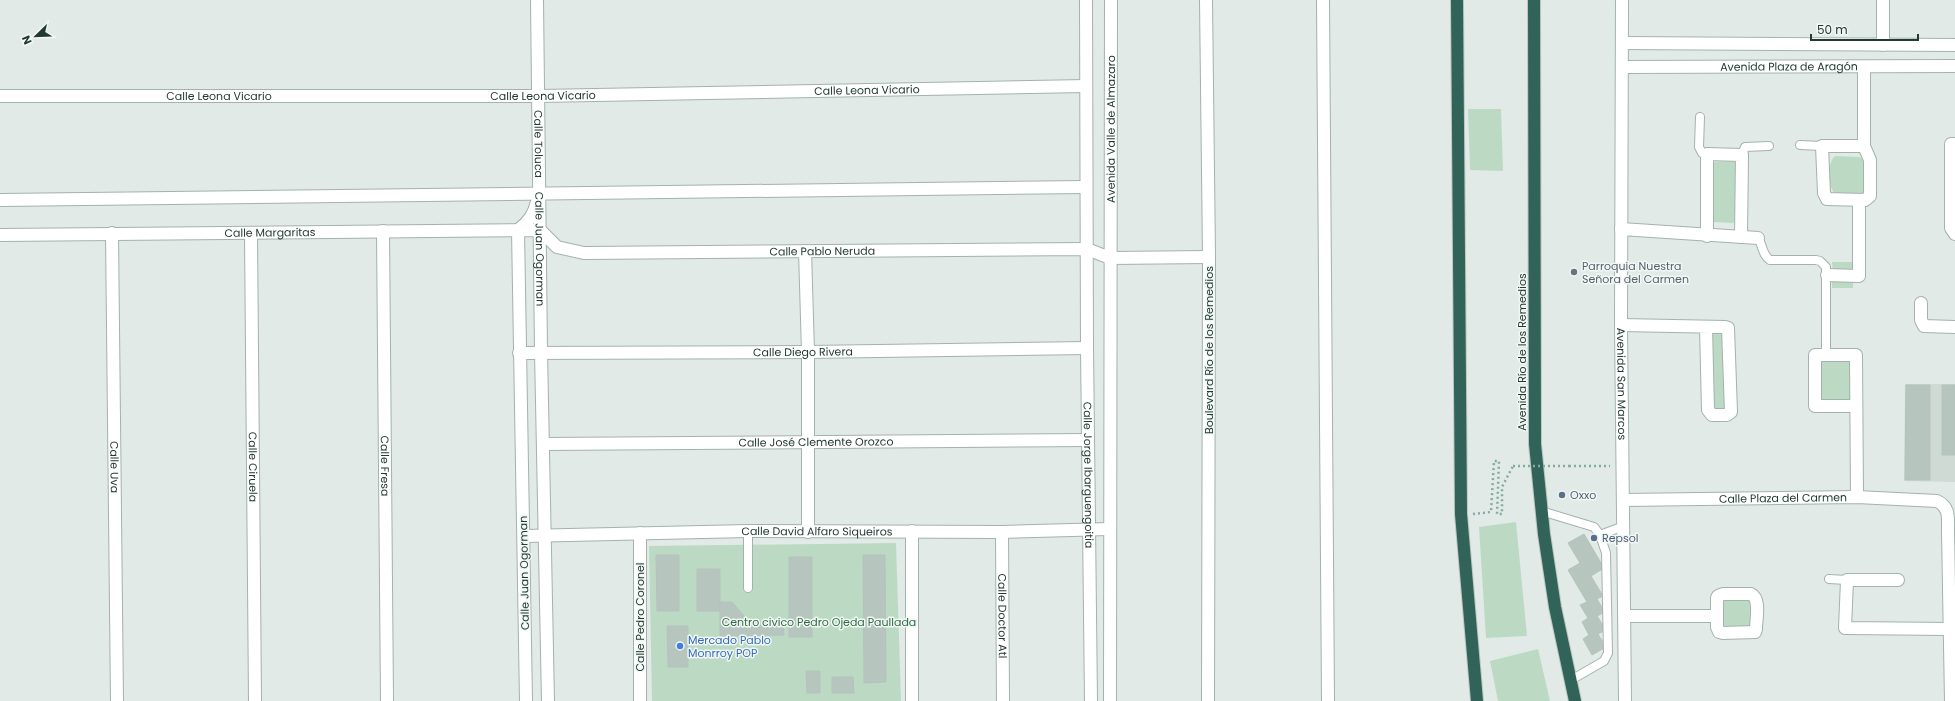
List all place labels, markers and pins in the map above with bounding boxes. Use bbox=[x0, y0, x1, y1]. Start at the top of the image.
place label: Parroquia Nuestra Señora del Carmen bbox=[1582, 258, 1689, 287]
marker: Parroquia Nuestra Señora del Carmen bbox=[1569, 267, 1579, 277]
place label: Oxxo bbox=[1570, 487, 1596, 503]
marker: Oxxo bbox=[1557, 490, 1567, 500]
place label: Repsol bbox=[1602, 530, 1638, 546]
marker: Repsol bbox=[1589, 533, 1599, 543]
place label: Mercado Pablo Monrroy POP bbox=[688, 632, 771, 661]
marker: Mercado Pablo Monrroy POP bbox=[675, 641, 685, 651]

